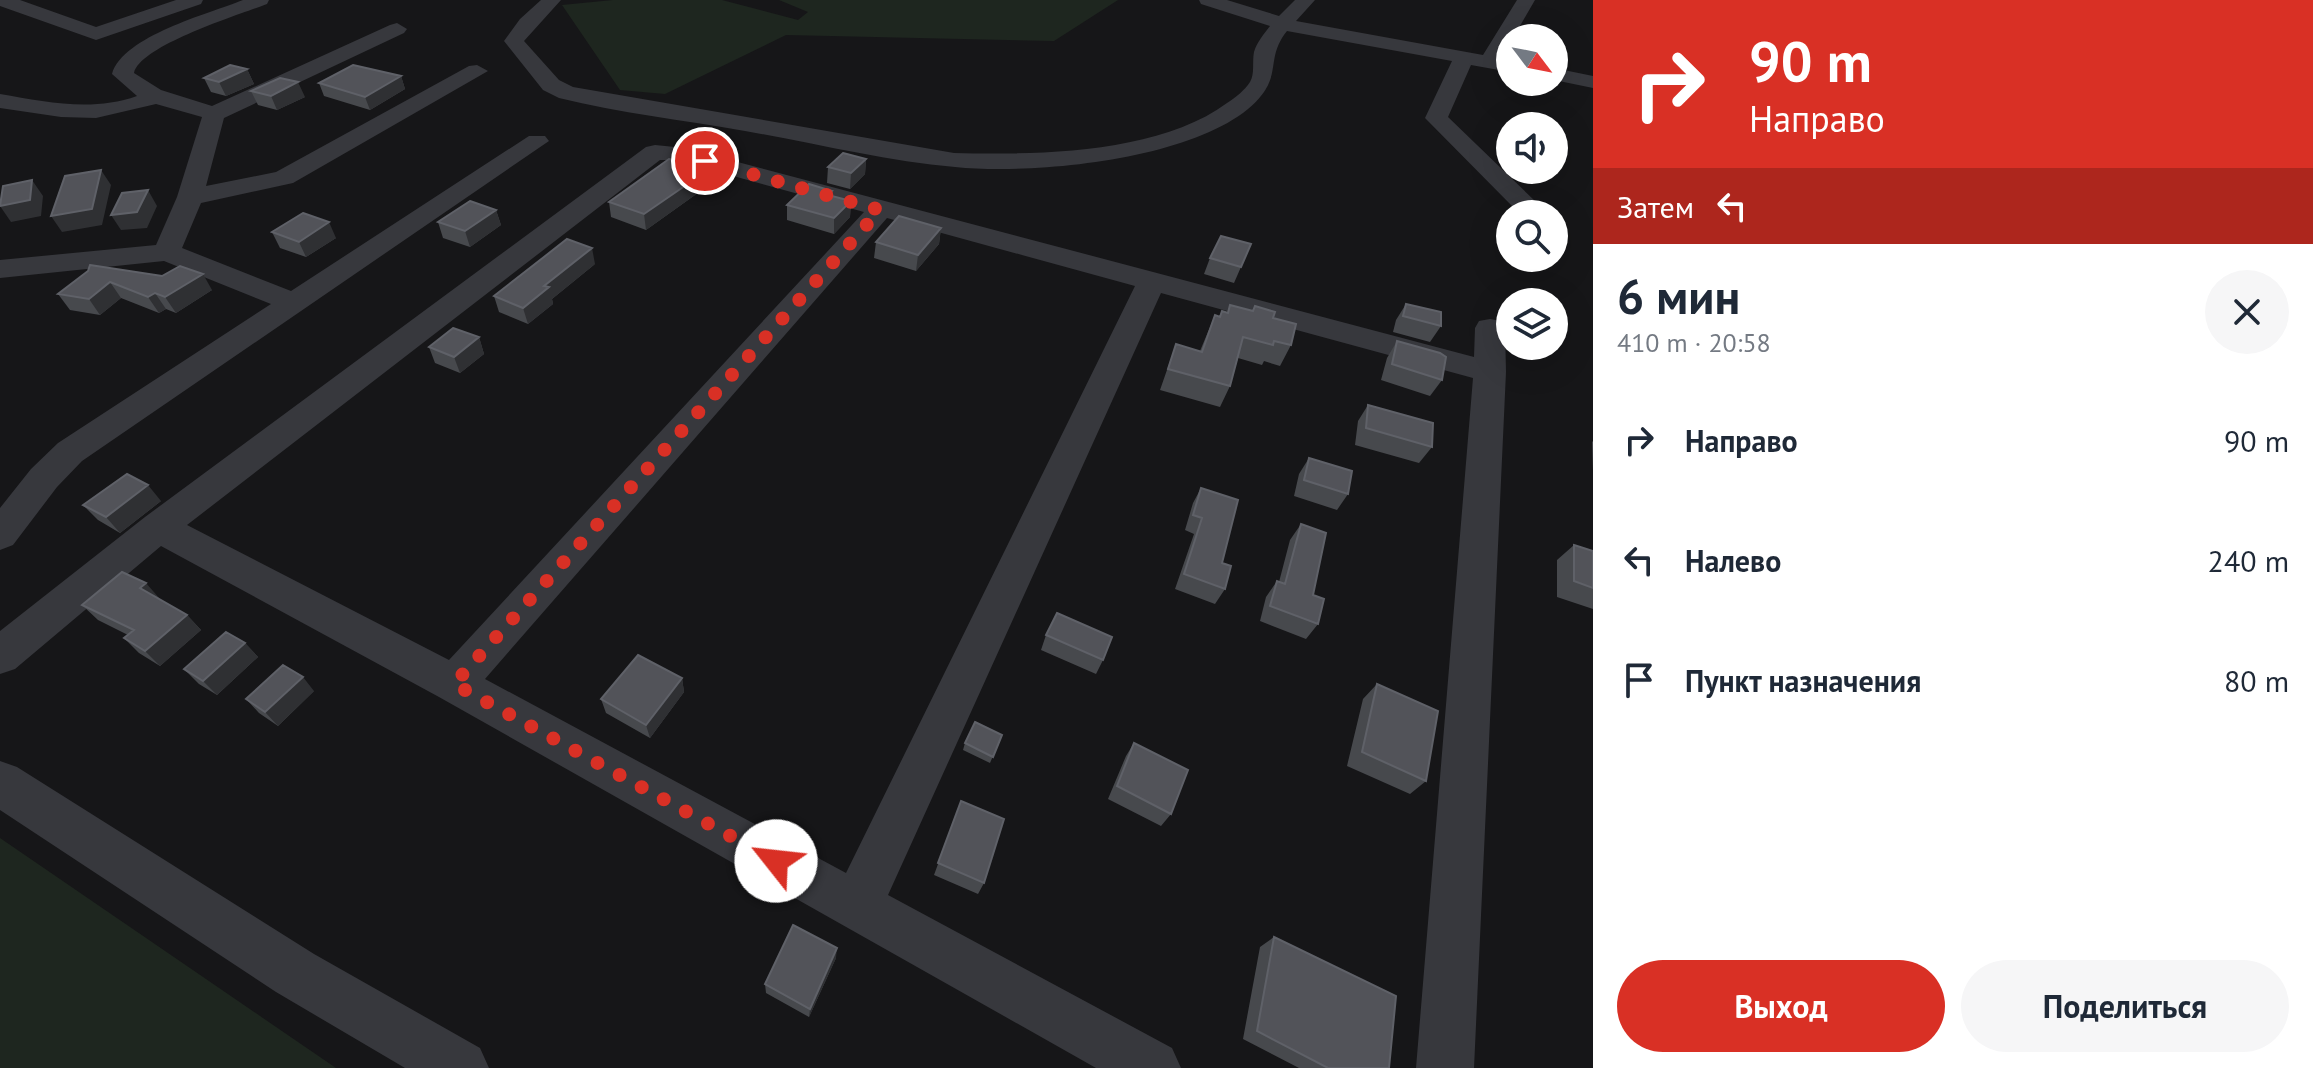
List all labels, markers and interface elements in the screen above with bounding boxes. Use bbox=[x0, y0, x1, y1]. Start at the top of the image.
north arrow bbox=[1496, 24, 1568, 96]
map controls bbox=[1496, 24, 1568, 360]
text: 90 m bbox=[1749, 25, 1872, 97]
icon: right bbox=[1617, 32, 1721, 136]
text: Направо bbox=[1749, 95, 1885, 142]
button: sound bbox=[1496, 112, 1568, 184]
pin bbox=[671, 127, 739, 195]
icon: arrive bbox=[683, 139, 727, 183]
icon: left bbox=[1710, 184, 1754, 228]
text: Затем bbox=[1617, 187, 1694, 226]
button: search bbox=[1496, 200, 1568, 272]
text: 6 мин bbox=[1617, 265, 1740, 327]
button: close bbox=[2205, 270, 2289, 354]
button: layers bbox=[1496, 288, 1568, 360]
text: 410 m · 20:58 bbox=[1617, 326, 1771, 359]
icon: right bbox=[1617, 418, 1661, 462]
text: Направо bbox=[1685, 421, 1798, 460]
text: 90 m bbox=[2224, 421, 2289, 460]
icon: left bbox=[1617, 538, 1661, 582]
text: Налево bbox=[1685, 541, 1781, 580]
text: 240 m bbox=[2208, 541, 2289, 580]
icon: arrive bbox=[1617, 658, 1661, 702]
text: Пункт назначения bbox=[1685, 661, 1921, 700]
text: 80 m bbox=[2224, 661, 2289, 700]
position arrow bbox=[734, 819, 818, 903]
button: Выход bbox=[1617, 960, 1945, 1052]
button: Поделиться bbox=[1961, 960, 2289, 1052]

